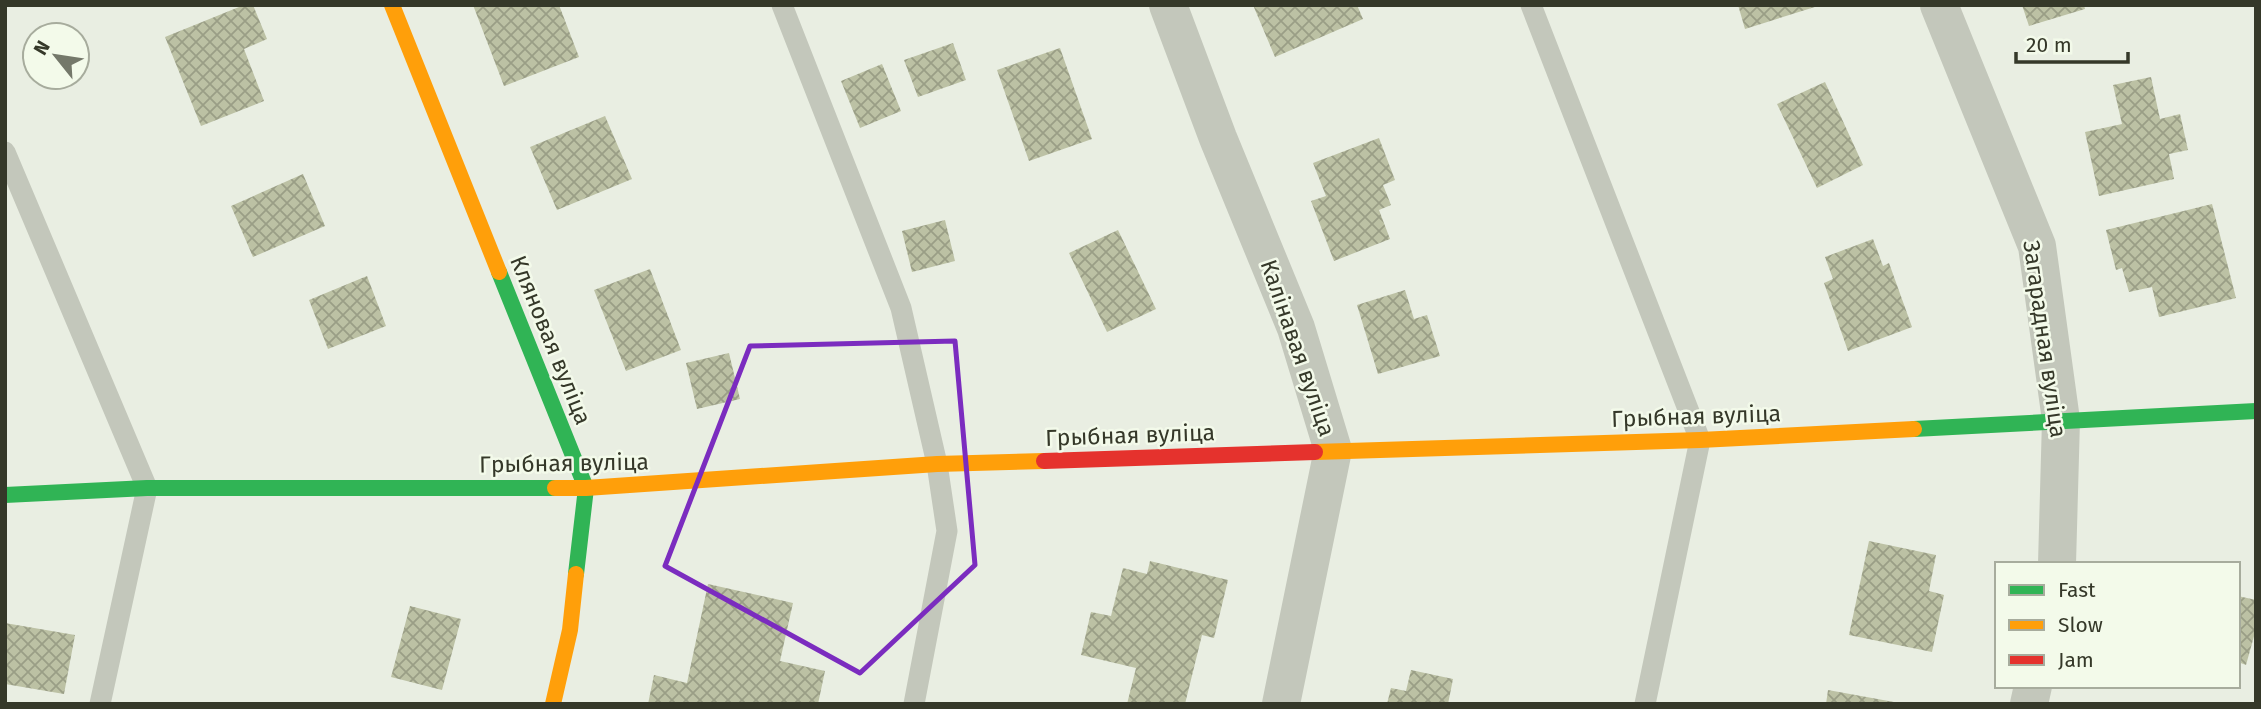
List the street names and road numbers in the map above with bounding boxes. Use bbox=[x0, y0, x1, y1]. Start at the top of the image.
street label: Загарадная вуліца bbox=[2017, 238, 2073, 440]
street label: Кляновая вуліца bbox=[504, 251, 598, 429]
street label: Калінавая вуліца bbox=[1255, 256, 1341, 440]
street label: Грыбная вуліца bbox=[1611, 399, 1781, 433]
street label: Грыбная вуліца bbox=[1045, 418, 1215, 452]
street label: Грыбная вуліца bbox=[479, 448, 649, 478]

